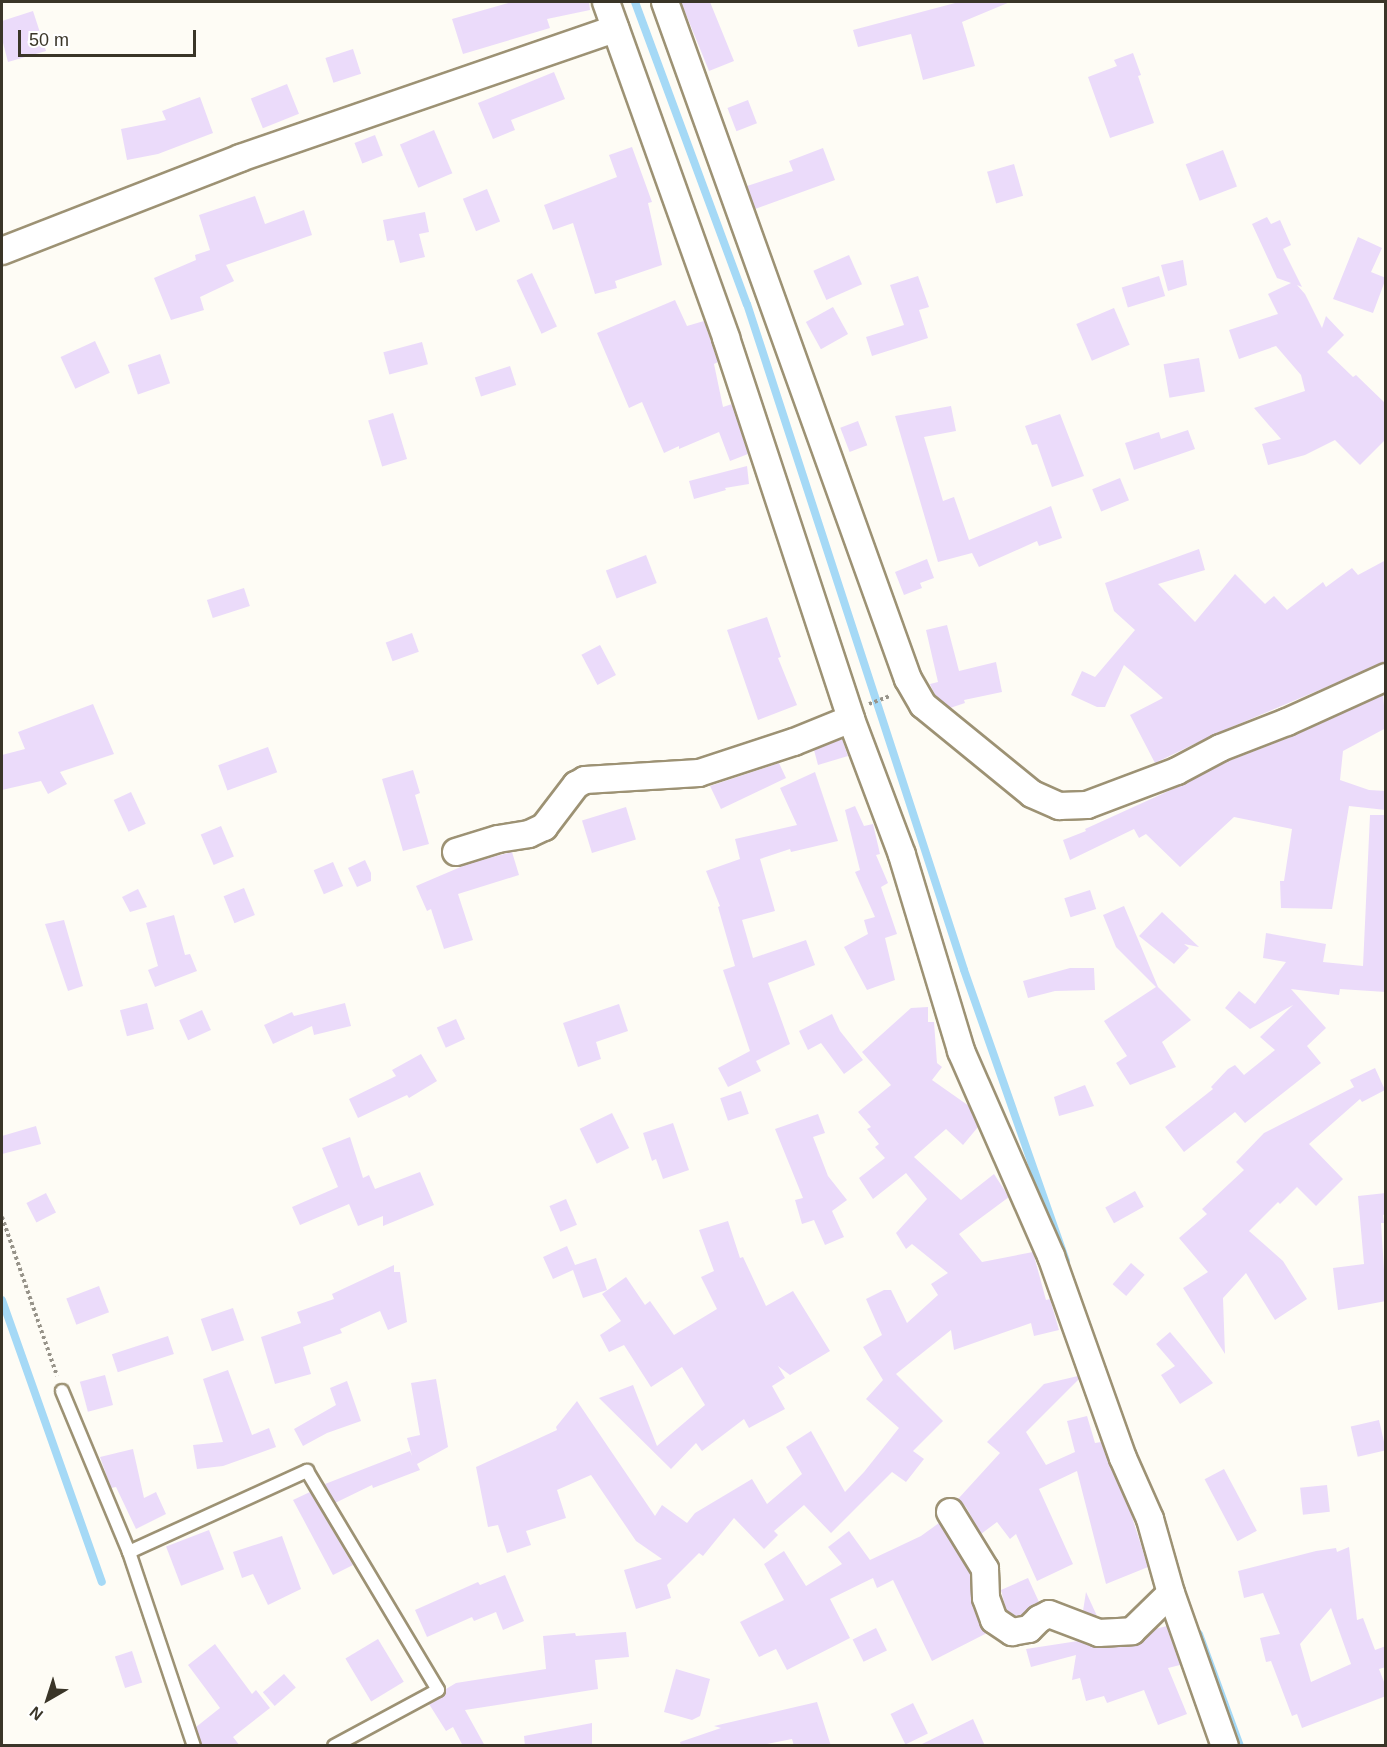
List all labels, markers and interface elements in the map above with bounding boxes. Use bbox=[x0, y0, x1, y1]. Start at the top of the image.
scale bar bbox=[21, 18, 200, 56]
text: 50 m bbox=[29, 30, 69, 50]
north arrow bbox=[18, 1669, 78, 1729]
text: N bbox=[27, 1703, 46, 1724]

